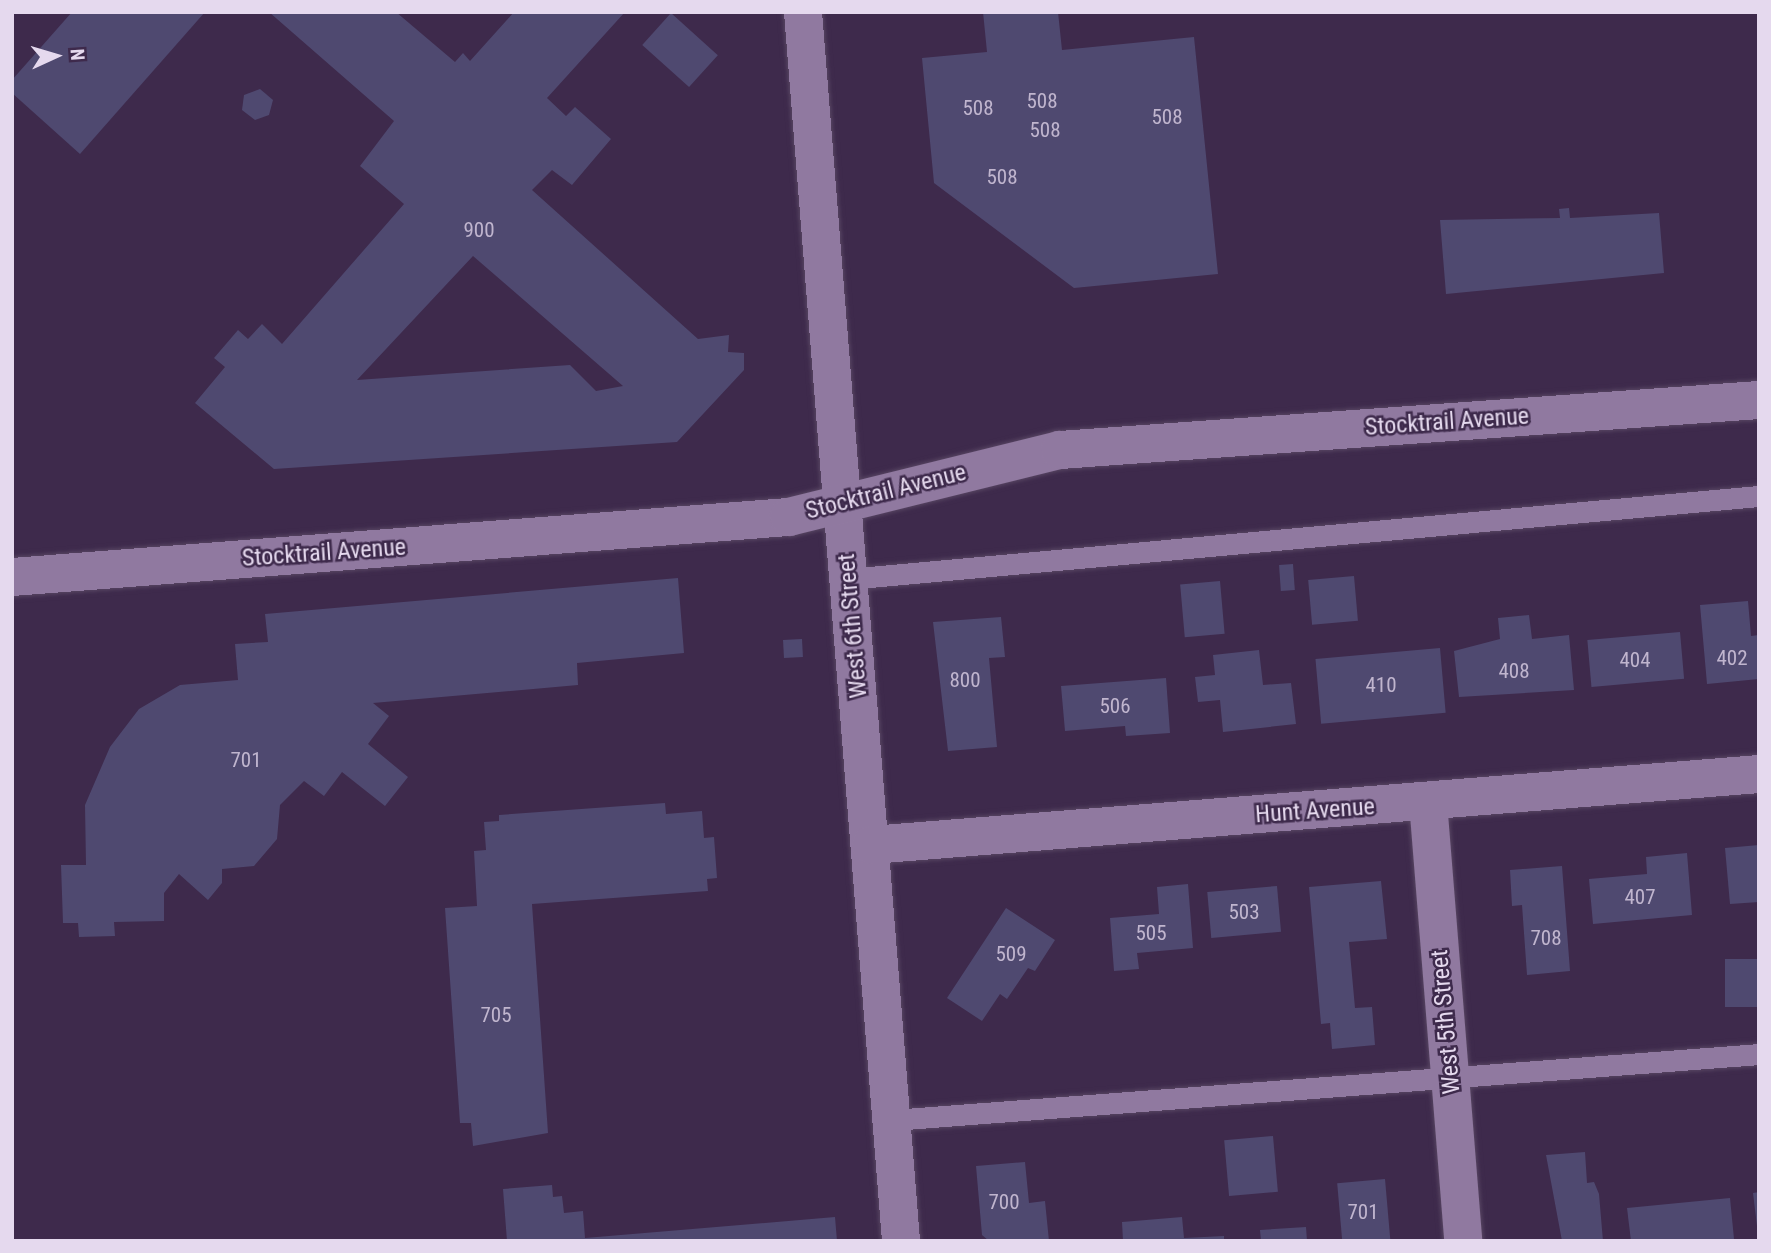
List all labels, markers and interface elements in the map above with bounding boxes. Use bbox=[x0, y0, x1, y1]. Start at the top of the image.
north arrow bbox=[21, 21, 91, 91]
text: N bbox=[66, 48, 89, 61]
house number: 508 bbox=[1026, 88, 1058, 114]
house number: 508 bbox=[962, 95, 994, 121]
house number: 508 bbox=[1151, 104, 1183, 130]
house number: 508 bbox=[1029, 117, 1061, 143]
house number: 508 bbox=[986, 164, 1018, 190]
house number: 900 bbox=[463, 217, 495, 243]
street label: Stocktrail Avenue bbox=[1364, 402, 1530, 442]
street label: Stocktrail Avenue bbox=[803, 458, 969, 526]
street label: Stocktrail Avenue bbox=[241, 533, 407, 573]
street label: West 6th Street bbox=[832, 553, 874, 699]
house number: 402 bbox=[1716, 645, 1748, 671]
house number: 404 bbox=[1619, 647, 1651, 673]
house number: 408 bbox=[1498, 658, 1530, 684]
house number: 800 bbox=[949, 667, 981, 693]
house number: 410 bbox=[1365, 672, 1397, 698]
house number: 506 bbox=[1099, 693, 1131, 719]
house number: 701 bbox=[230, 747, 262, 773]
street label: Hunt Avenue bbox=[1254, 792, 1376, 830]
house number: 407 bbox=[1624, 884, 1656, 910]
house number: 503 bbox=[1228, 899, 1260, 925]
house number: 505 bbox=[1135, 920, 1167, 946]
house number: 708 bbox=[1530, 925, 1562, 951]
house number: 509 bbox=[995, 941, 1027, 967]
street label: West 5th Street bbox=[1425, 949, 1467, 1095]
house number: 705 bbox=[480, 1002, 512, 1028]
house number: 700 bbox=[988, 1189, 1020, 1215]
house number: 701 bbox=[1347, 1199, 1379, 1225]

